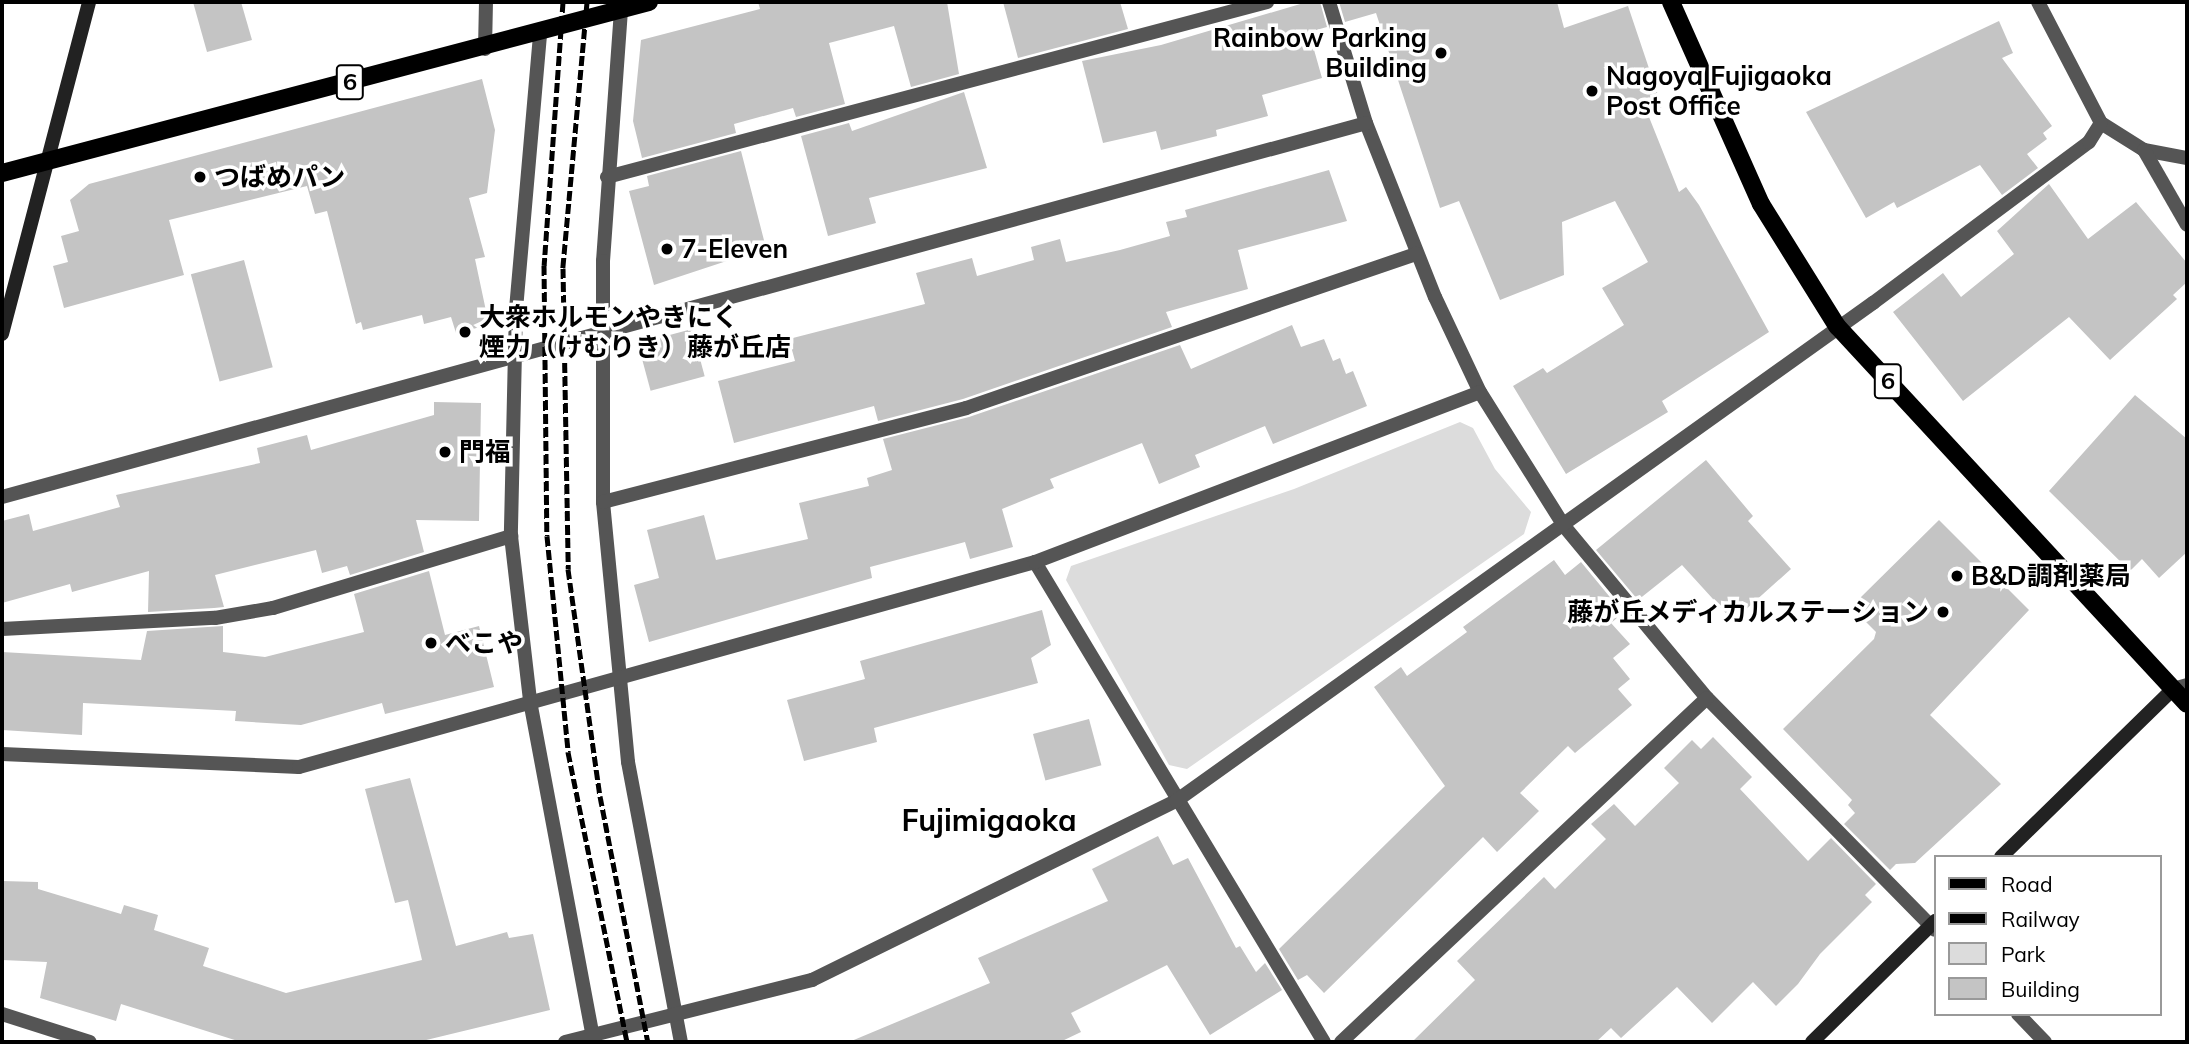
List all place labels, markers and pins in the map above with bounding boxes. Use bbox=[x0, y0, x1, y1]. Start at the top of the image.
place label: Rainbow Parking Building bbox=[1213, 22, 1427, 84]
marker: Rainbow Parking Building bbox=[1433, 45, 1449, 61]
place label: Nagoya Fujigaoka Post Office bbox=[1606, 60, 1832, 122]
marker: Nagoya Fujigaoka Post Office bbox=[1584, 83, 1600, 99]
place label: つばめパン bbox=[214, 161, 344, 193]
marker: つばめパン bbox=[192, 169, 208, 185]
place label: 7-Eleven bbox=[681, 233, 788, 265]
marker: 7-Eleven bbox=[659, 241, 675, 257]
place label: 大衆ホルモンやきにく 煙力（けむりき）藤が丘店 bbox=[479, 301, 791, 362]
marker: 大衆ホルモンやきにく 煙力（けむりき）藤が丘店 bbox=[457, 324, 473, 340]
place label: 門福 bbox=[459, 436, 511, 468]
marker: 門福 bbox=[437, 444, 453, 460]
place label: B&D調剤薬局 bbox=[1971, 560, 2131, 592]
marker: B&D調剤薬局 bbox=[1949, 568, 1965, 584]
place label: 藤が丘メディカルステーション bbox=[1565, 596, 1929, 628]
marker: 藤が丘メディカルステーション bbox=[1935, 604, 1951, 620]
place label: べこや bbox=[445, 627, 523, 659]
marker: べこや bbox=[423, 635, 439, 651]

